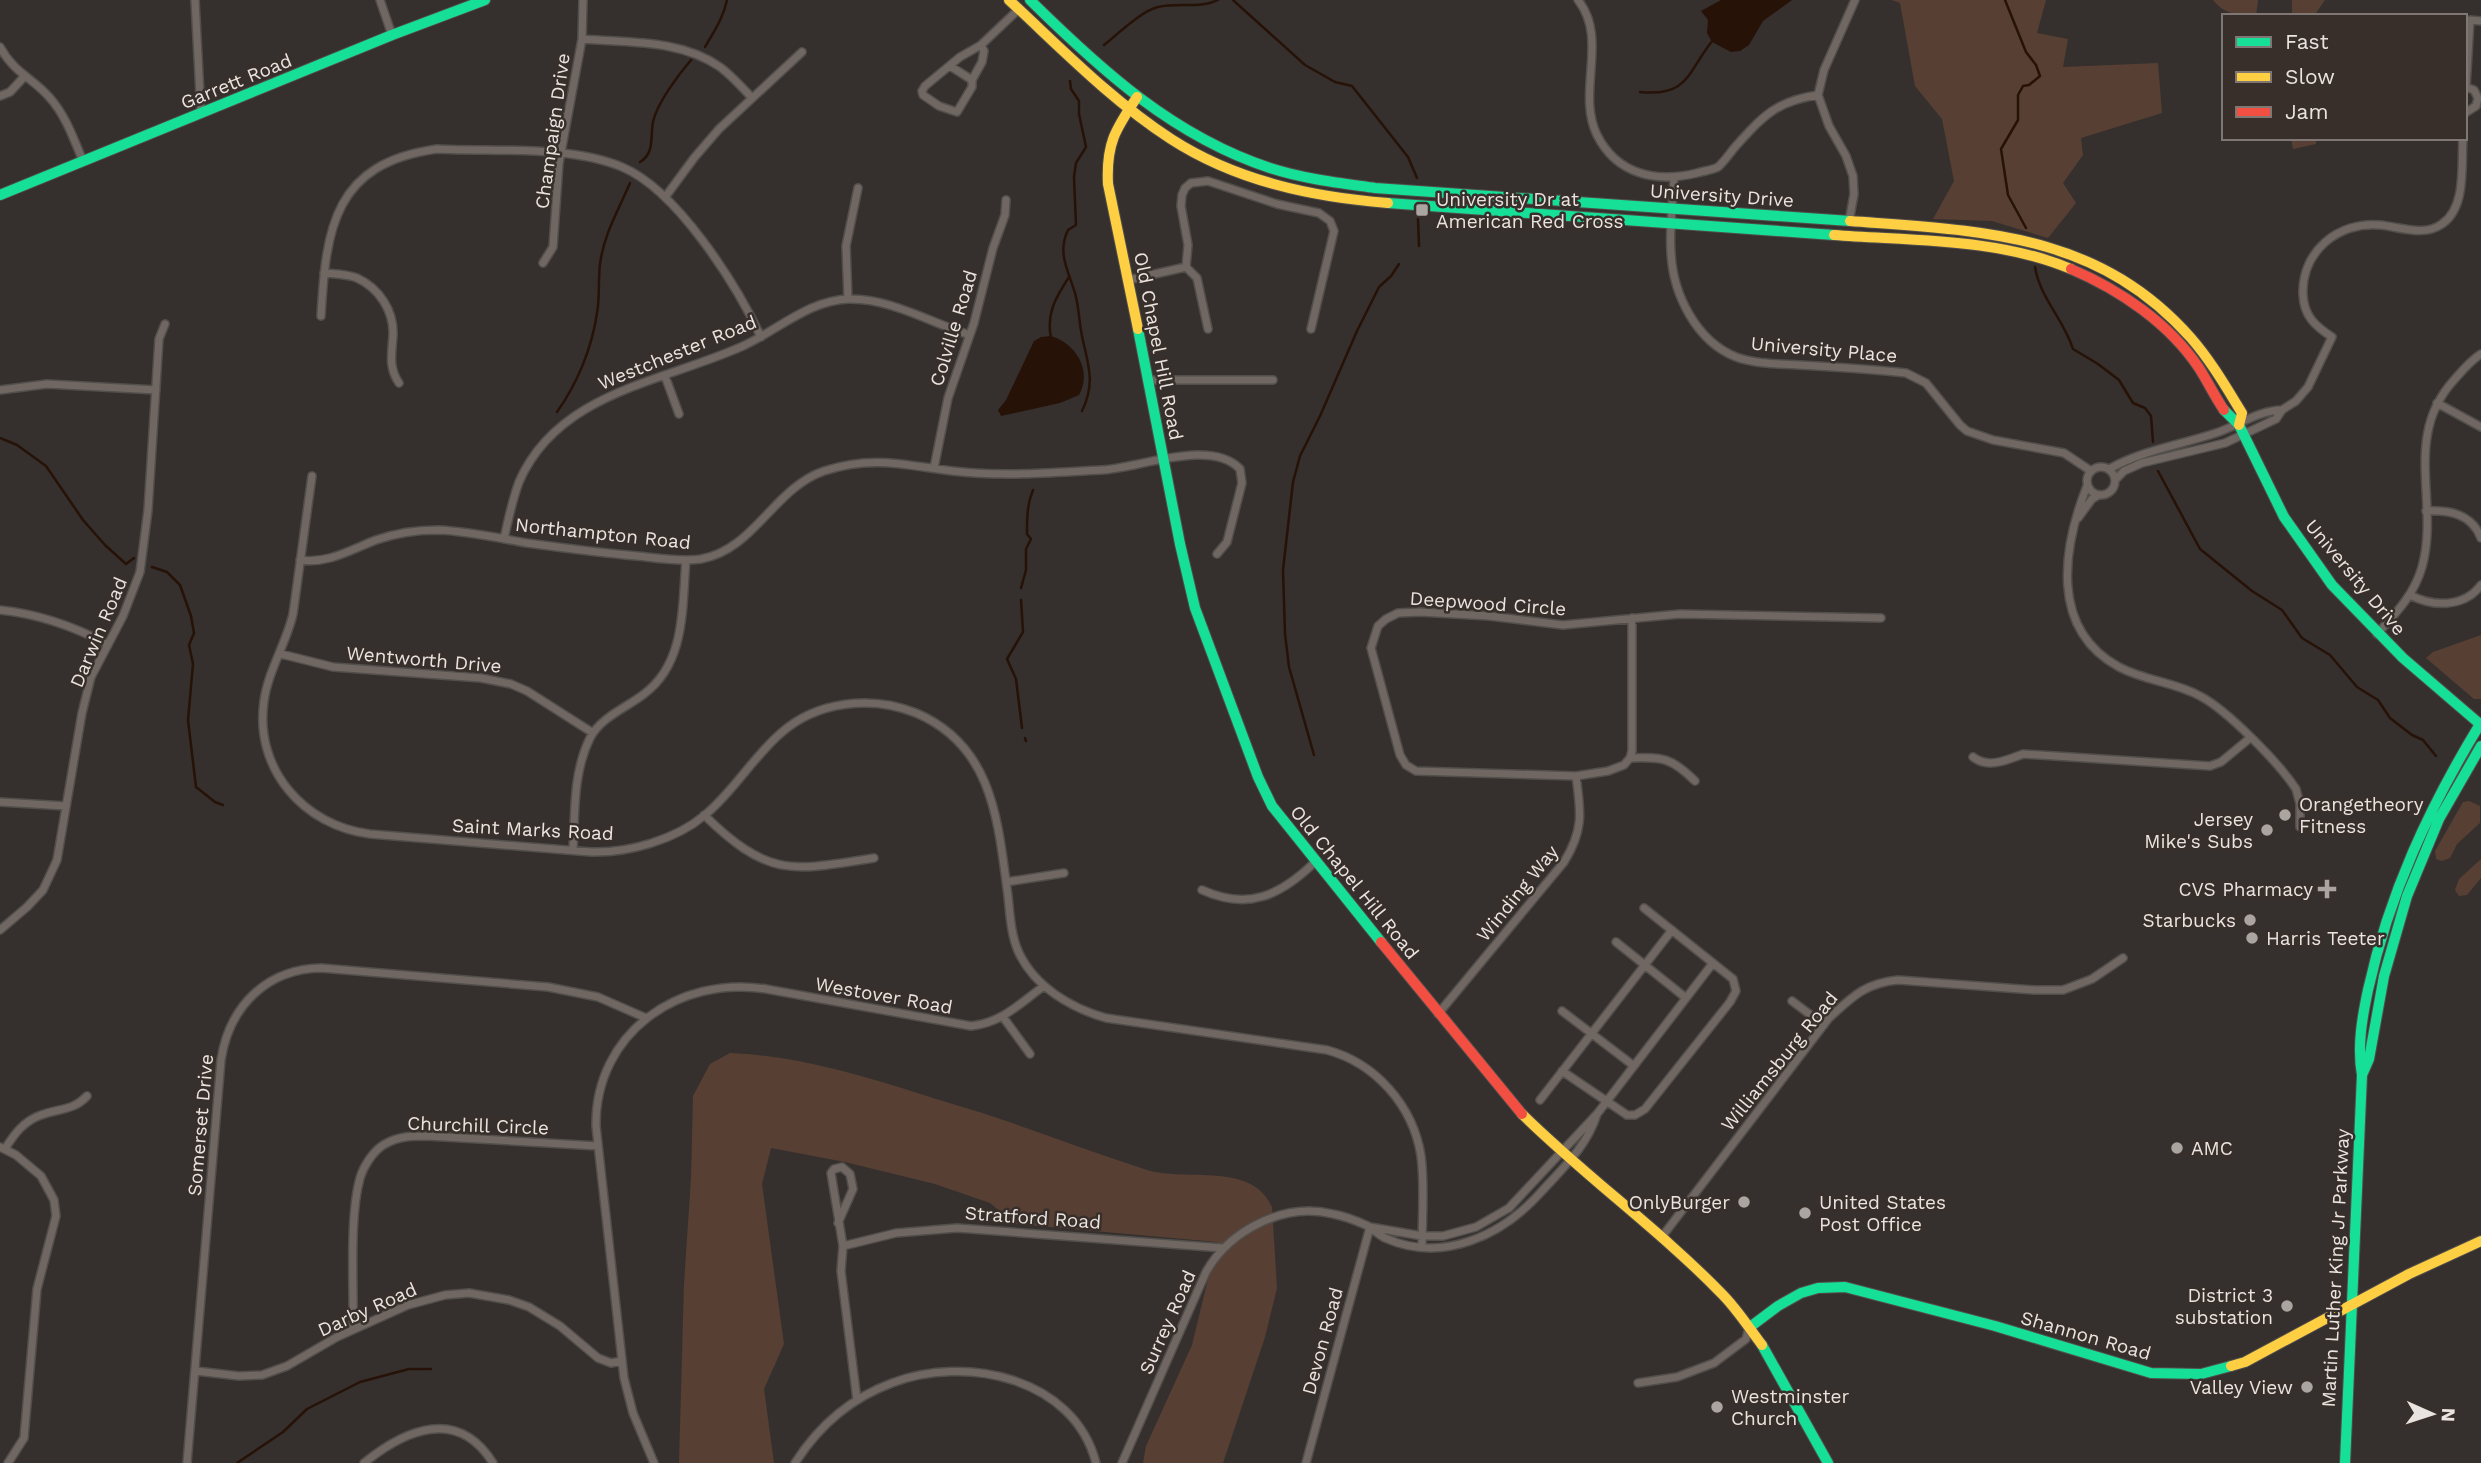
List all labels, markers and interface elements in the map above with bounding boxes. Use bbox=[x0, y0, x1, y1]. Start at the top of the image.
legend bbox=[2222, 14, 2467, 140]
text: Fast bbox=[2285, 29, 2329, 54]
street label: Garrett Road bbox=[177, 49, 295, 114]
street label: Champaign Drive bbox=[530, 52, 575, 210]
text: Slow bbox=[2285, 64, 2335, 89]
text: Jam bbox=[2285, 99, 2328, 124]
street label: University Drive bbox=[1649, 179, 1795, 212]
place label: University Dr at American Red Cross bbox=[1436, 188, 1624, 233]
marker: University Dr at American Red Cross bbox=[1414, 202, 1430, 218]
street label: Old Chapel Hill Road bbox=[1129, 250, 1188, 442]
street label: Colville Road bbox=[925, 267, 982, 389]
street label: Westchester Road bbox=[595, 310, 760, 395]
street label: University Place bbox=[1750, 332, 1898, 367]
street label: Northampton Road bbox=[514, 513, 692, 554]
street label: University Drive bbox=[2300, 515, 2411, 640]
street label: Darwin Road bbox=[65, 574, 132, 691]
street label: Deepwood Circle bbox=[1409, 587, 1567, 620]
street label: Wentworth Drive bbox=[345, 641, 503, 678]
place label: Orangetheory Fitness bbox=[2299, 793, 2424, 838]
street label: Old Chapel Hill Road bbox=[1285, 801, 1424, 964]
marker: Orangetheory Fitness bbox=[2277, 807, 2293, 823]
place label: Jersey Mike's Subs bbox=[2144, 808, 2253, 853]
street label: Saint Marks Road bbox=[452, 814, 614, 845]
marker: Jersey Mike's Subs bbox=[2259, 822, 2275, 838]
street label: Winding Way bbox=[1471, 840, 1563, 946]
place label: CVS Pharmacy bbox=[2178, 878, 2313, 901]
marker: CVS Pharmacy bbox=[2319, 881, 2335, 897]
place label: Starbucks bbox=[2143, 909, 2236, 932]
marker: Starbucks bbox=[2242, 912, 2258, 928]
place label: Harris Teeter bbox=[2266, 927, 2385, 950]
marker: Harris Teeter bbox=[2244, 930, 2260, 946]
street label: Westover Road bbox=[813, 972, 954, 1019]
street label: Williamsburg Road bbox=[1716, 987, 1843, 1136]
street label: Somerset Drive bbox=[183, 1053, 218, 1197]
street label: Churchill Circle bbox=[407, 1112, 549, 1139]
street label: Martin Luther King Jr Parkway bbox=[2317, 1128, 2354, 1408]
place label: AMC bbox=[2191, 1137, 2233, 1160]
marker: AMC bbox=[2169, 1140, 2185, 1156]
place label: OnlyBurger bbox=[1629, 1191, 1730, 1214]
place label: United States Post Office bbox=[1819, 1191, 1946, 1236]
marker: OnlyBurger bbox=[1736, 1194, 1752, 1210]
street label: Stratford Road bbox=[964, 1201, 1102, 1234]
marker: United States Post Office bbox=[1797, 1205, 1813, 1221]
street label: Surrey Road bbox=[1134, 1267, 1201, 1378]
street label: Darby Road bbox=[314, 1277, 420, 1342]
place label: District 3 substation bbox=[2175, 1284, 2273, 1329]
street label: Devon Road bbox=[1297, 1285, 1348, 1397]
marker: District 3 substation bbox=[2279, 1298, 2295, 1314]
street label: Shannon Road bbox=[2018, 1306, 2154, 1365]
place label: Valley View bbox=[2190, 1376, 2293, 1399]
marker: Valley View bbox=[2299, 1379, 2315, 1395]
north arrow bbox=[2397, 1379, 2467, 1449]
place label: Westminster Church bbox=[1731, 1385, 1849, 1430]
marker: Westminster Church bbox=[1709, 1399, 1725, 1415]
text: N bbox=[2437, 1407, 2460, 1423]

